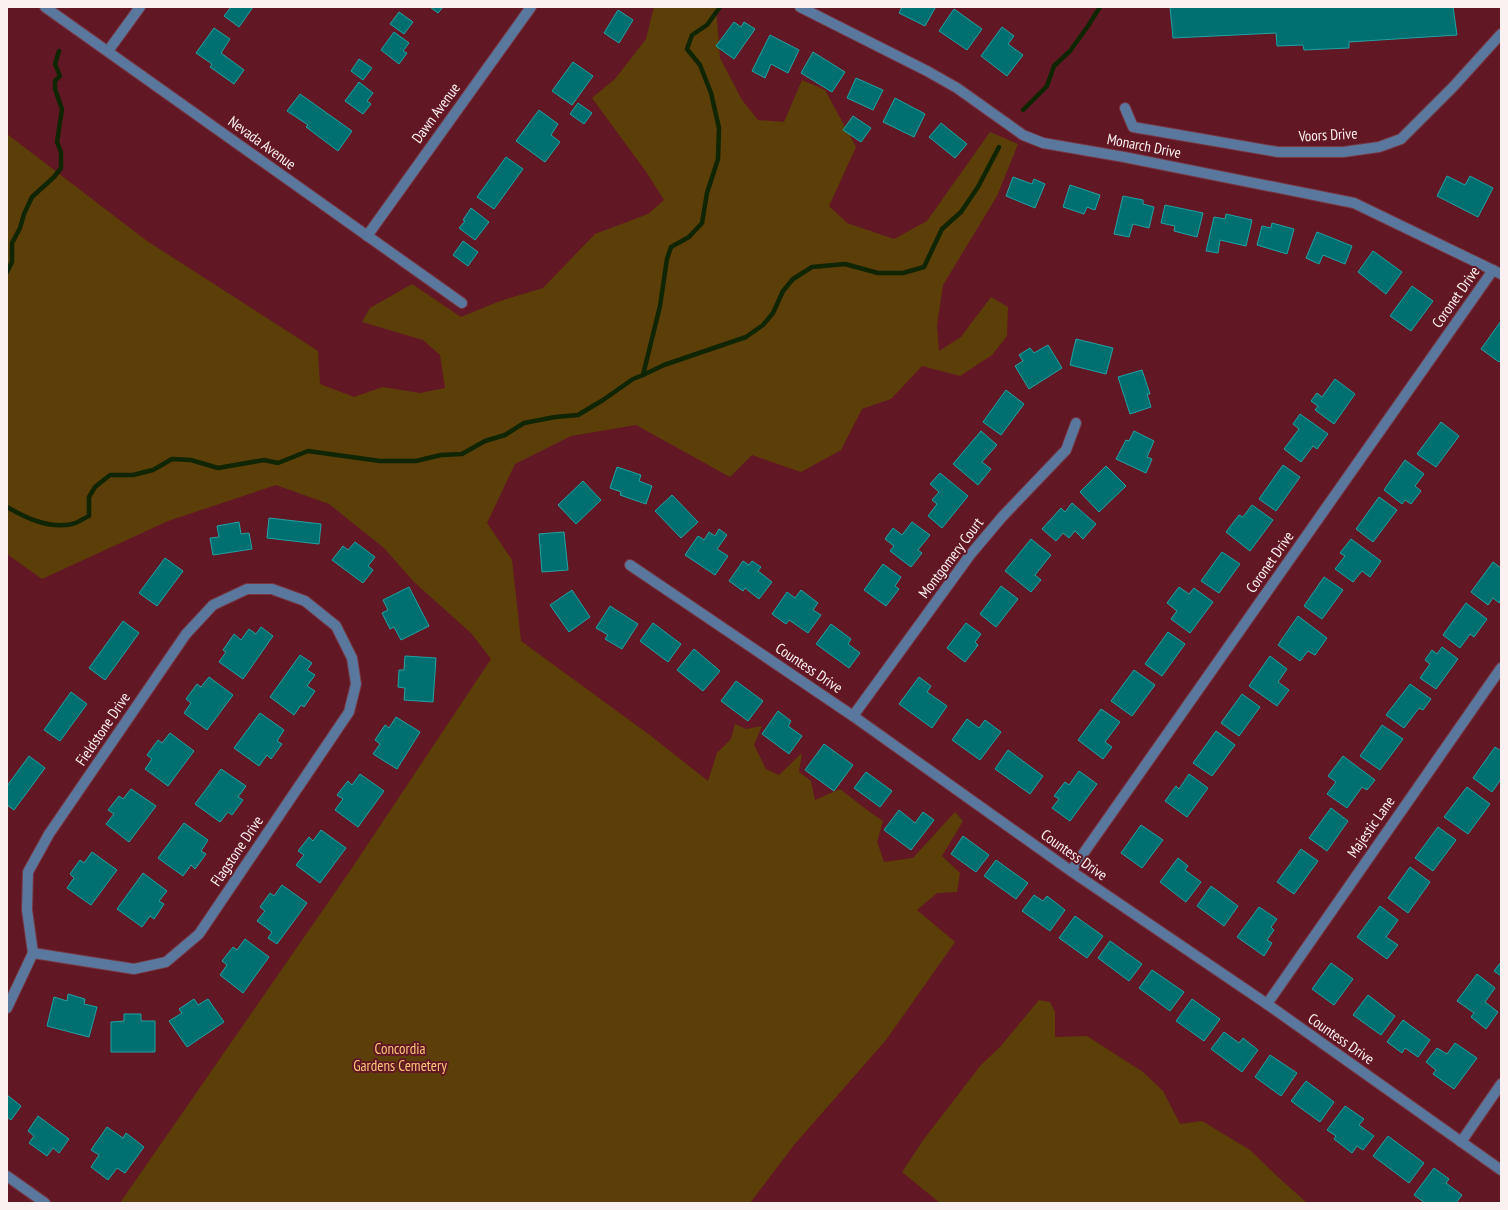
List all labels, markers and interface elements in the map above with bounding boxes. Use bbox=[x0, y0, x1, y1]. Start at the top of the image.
street label: Dawn Avenue bbox=[407, 79, 464, 147]
street label: Nevada Avenue bbox=[225, 112, 300, 174]
street label: Voors Drive bbox=[1297, 123, 1358, 146]
street label: Monarch Drive bbox=[1105, 129, 1183, 162]
street label: Coronet Drive bbox=[1427, 262, 1484, 331]
street label: Montgomery Court bbox=[914, 514, 987, 602]
street label: Coronet Drive bbox=[1241, 527, 1298, 596]
street label: Countess Drive bbox=[772, 638, 846, 697]
street label: Fieldstone Drive bbox=[71, 688, 134, 769]
street label: Majestic Lane bbox=[1343, 792, 1399, 861]
street label: Flagstone Drive bbox=[206, 812, 267, 890]
street label: Countess Drive bbox=[1037, 825, 1111, 884]
street label: Countess Drive bbox=[1304, 1009, 1378, 1068]
park label: Concordia Gardens Cemetery bbox=[353, 1039, 447, 1075]

